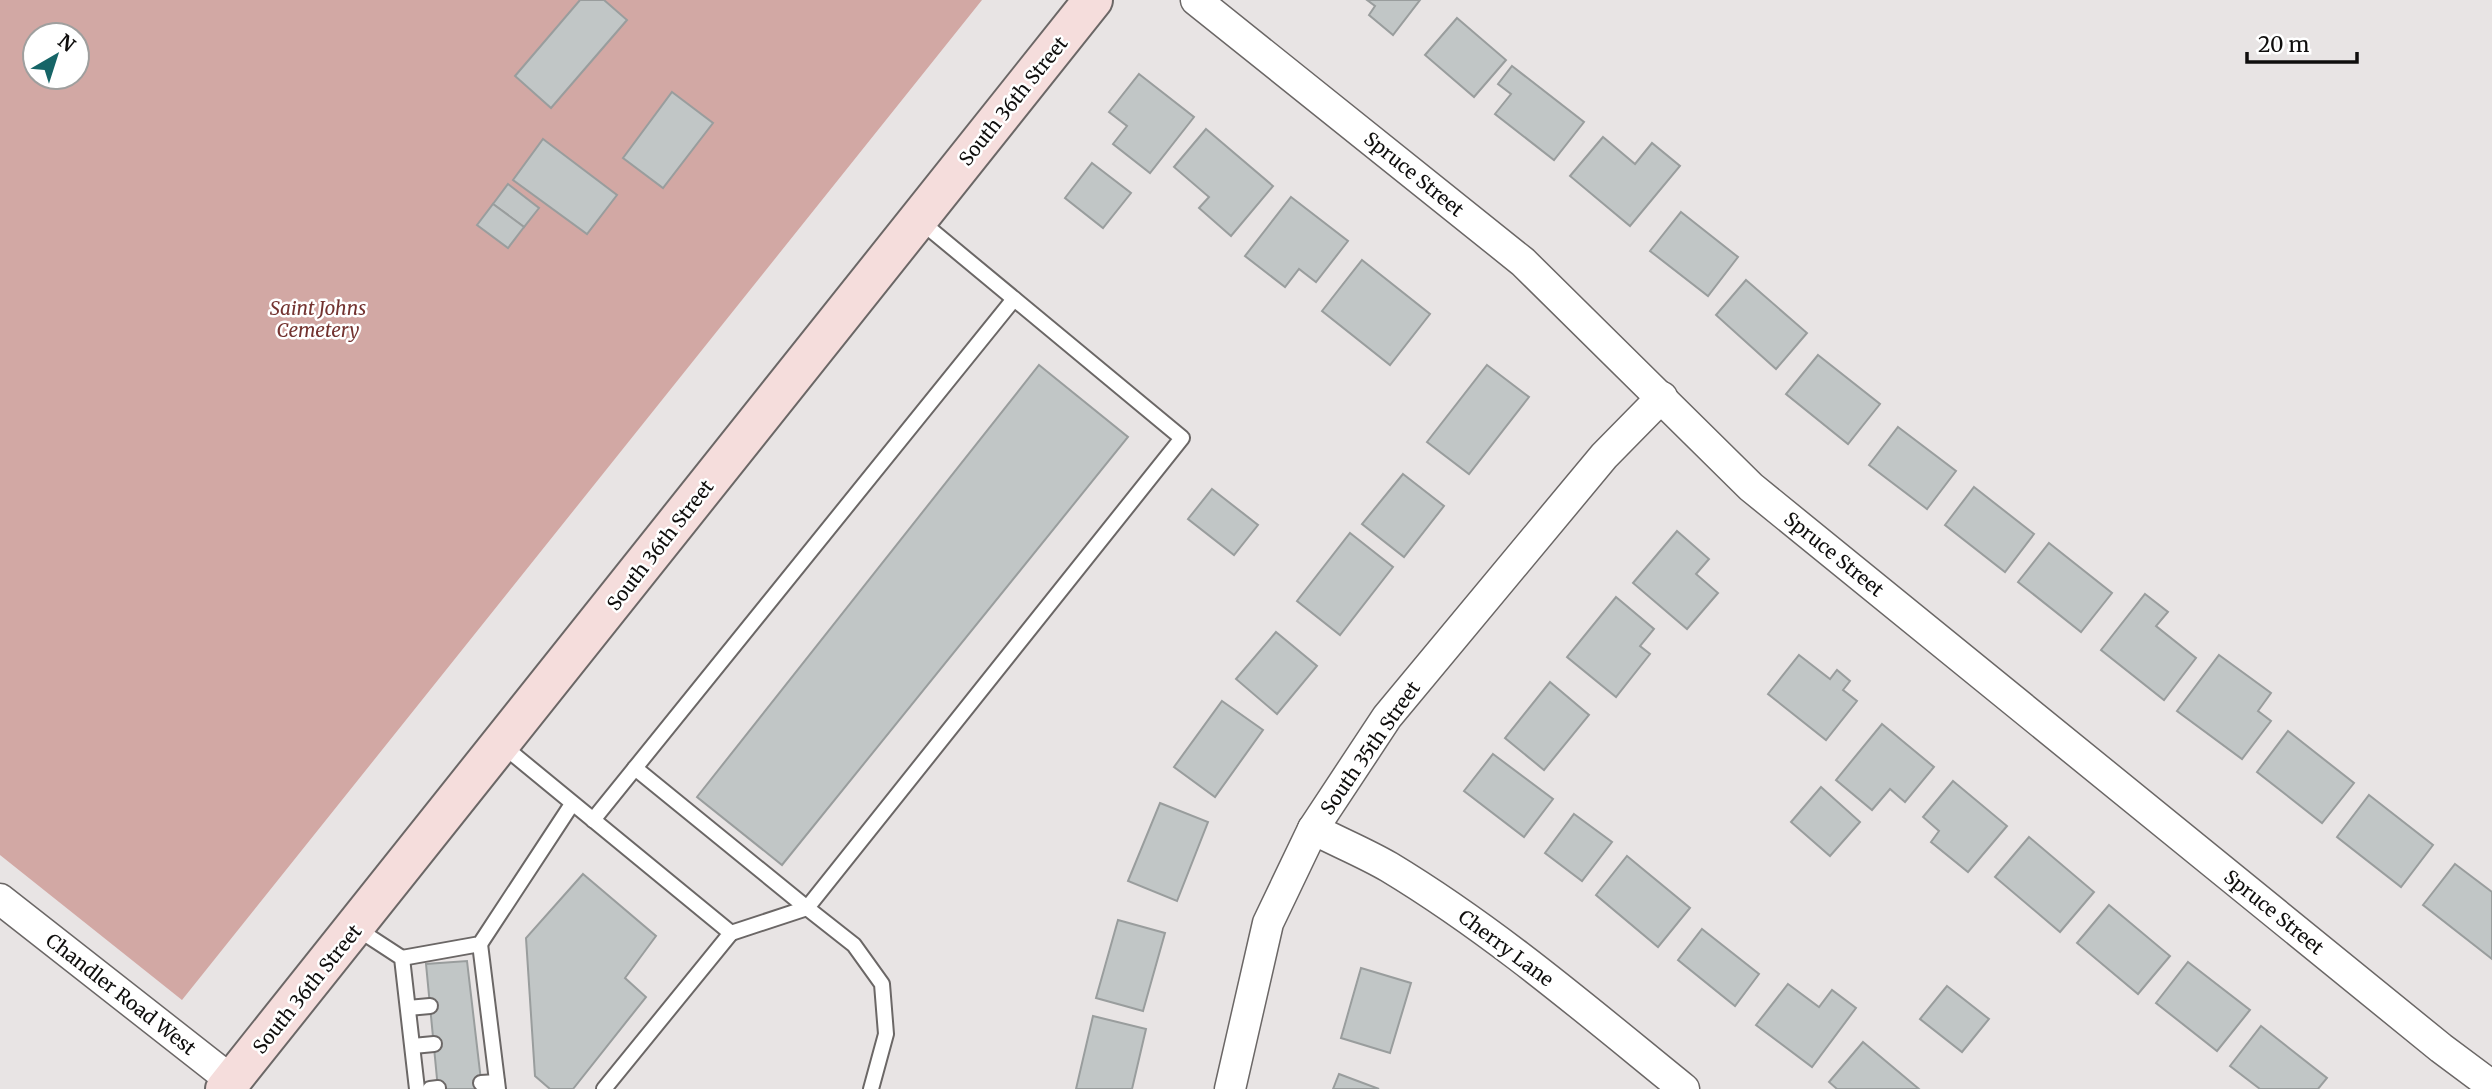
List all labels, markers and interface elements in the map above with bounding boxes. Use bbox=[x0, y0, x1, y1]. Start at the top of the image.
north arrow bbox=[21, 21, 91, 91]
scale bar bbox=[2247, 21, 2357, 65]
text: N bbox=[53, 29, 80, 57]
street label: South 36th Street bbox=[954, 31, 1073, 170]
text: 20 m bbox=[2258, 31, 2310, 58]
street label: Spruce Street bbox=[1359, 127, 1469, 222]
park label: Saint Johns Cemetery bbox=[270, 296, 366, 342]
street label: South 36th Street bbox=[602, 474, 719, 615]
street label: Spruce Street bbox=[1779, 507, 1889, 602]
street label: South 35th Street bbox=[1315, 676, 1425, 819]
street label: Spruce Street bbox=[2219, 865, 2329, 960]
street label: Cherry Lane bbox=[1454, 904, 1558, 992]
street label: South 36th Street bbox=[248, 919, 367, 1058]
street label: Chandler Road West bbox=[41, 928, 201, 1060]

